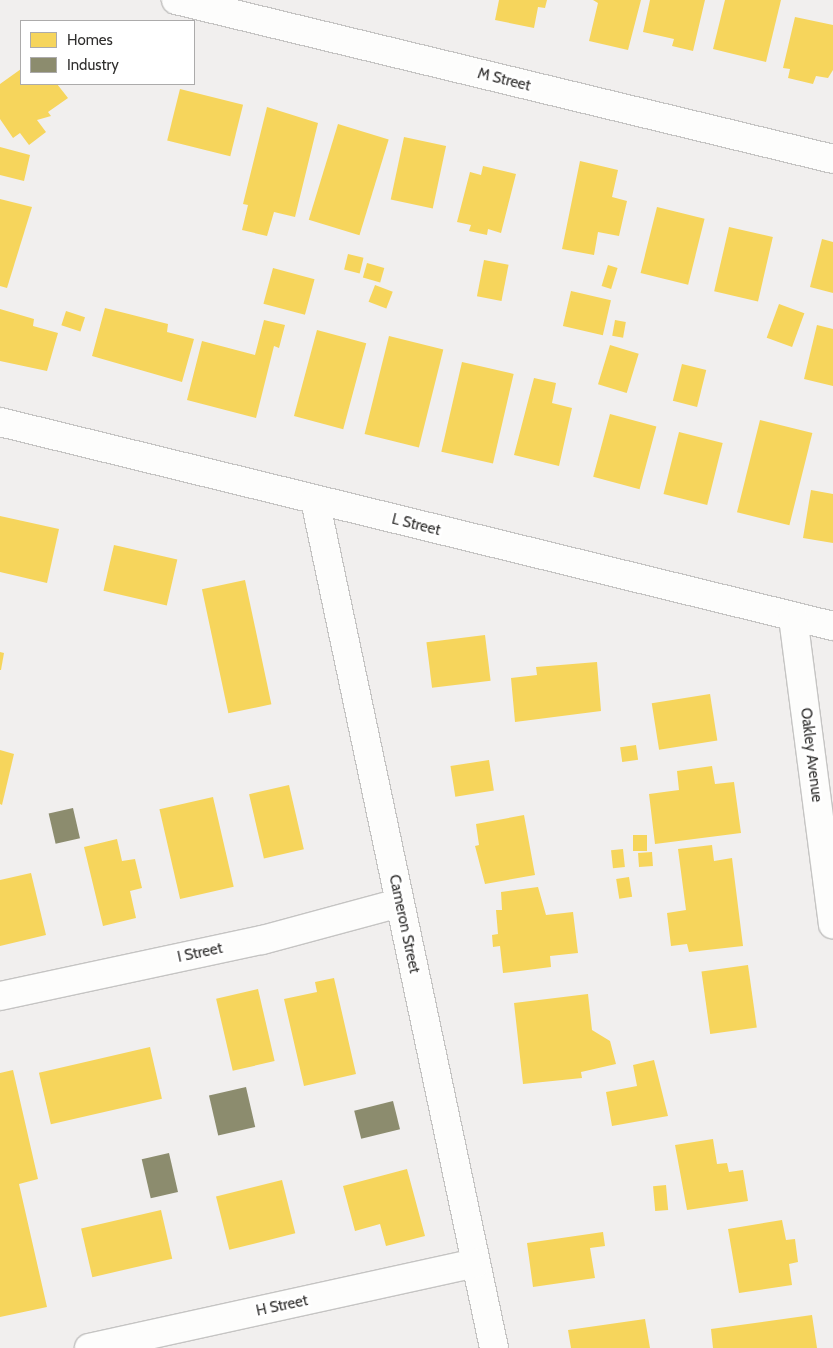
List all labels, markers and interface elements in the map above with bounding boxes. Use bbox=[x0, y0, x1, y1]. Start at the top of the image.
legend bbox=[20, 20, 195, 85]
text: Homes bbox=[67, 31, 113, 49]
text: Industry bbox=[67, 56, 119, 74]
street label: M Street bbox=[476, 65, 532, 95]
street label: L Street bbox=[390, 510, 442, 540]
street label: Oakley Avenue bbox=[796, 707, 826, 803]
street label: Cameron Street bbox=[385, 873, 423, 975]
street label: I Street bbox=[176, 939, 224, 967]
street label: H Street bbox=[254, 1292, 310, 1320]

